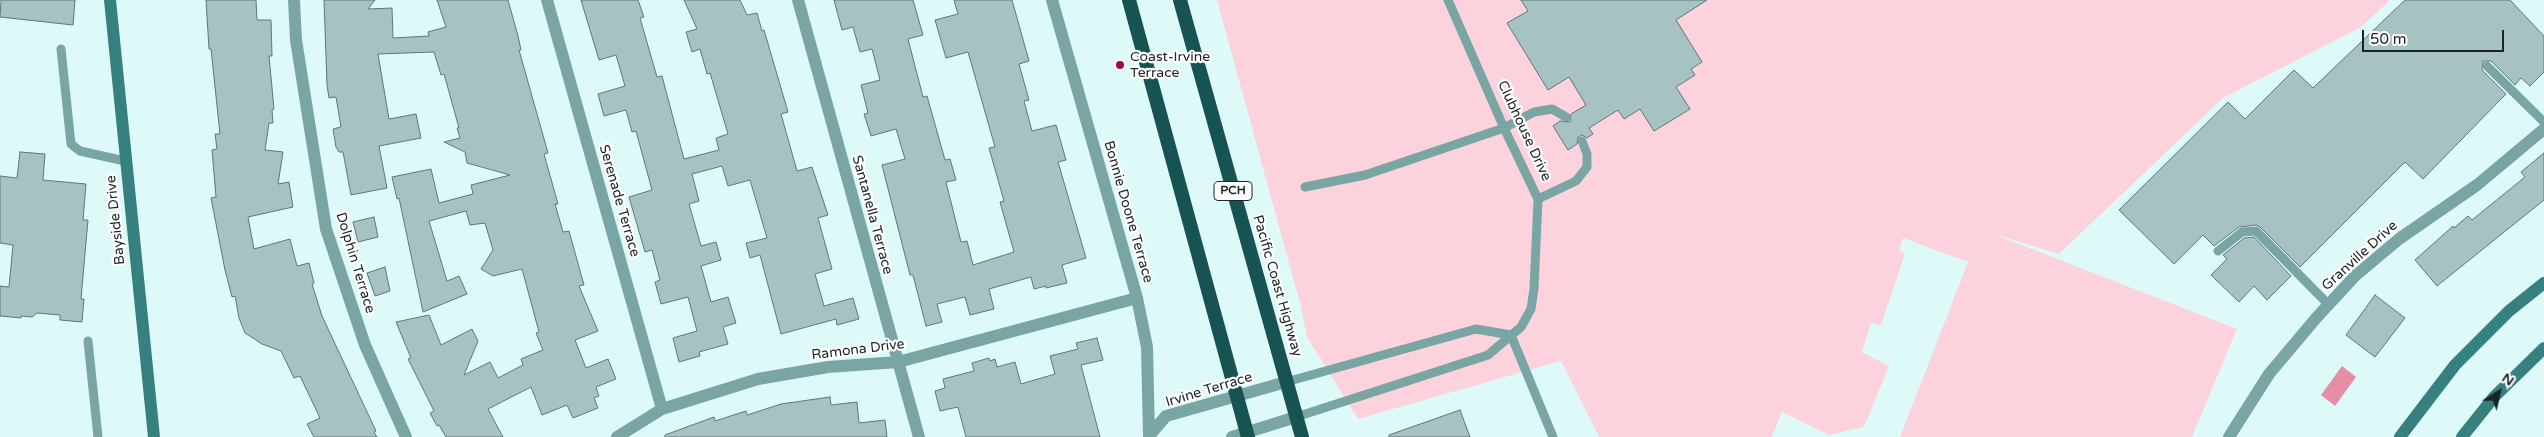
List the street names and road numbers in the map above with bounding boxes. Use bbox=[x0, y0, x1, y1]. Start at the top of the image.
street label: Clubhouse Drive bbox=[1493, 78, 1555, 184]
street label: Bonnie Doone Terrace bbox=[1100, 139, 1156, 285]
street label: Serenade Terrace bbox=[595, 143, 643, 259]
street label: Santanella Terrace bbox=[848, 154, 896, 276]
street label: Bayside Drive bbox=[103, 174, 129, 266]
road number: PCH bbox=[1214, 182, 1252, 200]
street label: Dolphin Terrace bbox=[332, 210, 378, 316]
street label: Pacific Coast Highway bbox=[1249, 213, 1305, 359]
street label: Granville Drive bbox=[2319, 218, 2401, 294]
street label: Ramona Drive bbox=[810, 336, 906, 364]
street label: Irvine Terrace bbox=[1164, 369, 1254, 411]

